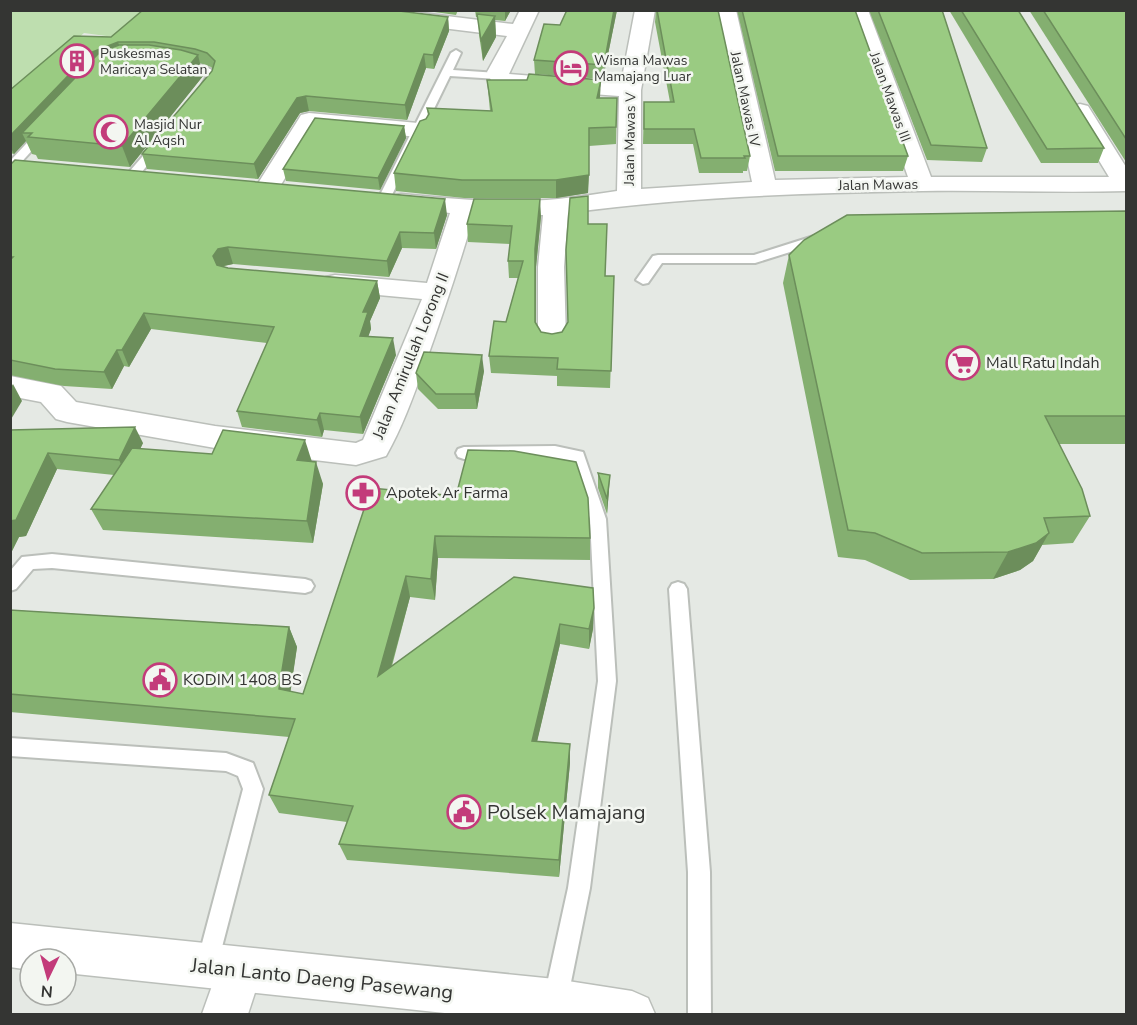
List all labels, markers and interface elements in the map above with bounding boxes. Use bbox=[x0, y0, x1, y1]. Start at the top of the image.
building icon: Puskesmas Maricaya Selatan bbox=[59, 43, 95, 79]
place label: Puskesmas Maricaya Selatan bbox=[100, 44, 207, 79]
street label: Jalan Mawas III bbox=[865, 48, 915, 145]
street label: Jalan Mawas IV bbox=[725, 49, 764, 149]
hotel icon: Wisma Mawas Mamajang Luar bbox=[553, 50, 589, 86]
place label: Wisma Mawas Mamajang Luar bbox=[594, 51, 691, 86]
street label: Jalan Mawas V bbox=[620, 92, 640, 187]
mosque icon: Masjid Nur Al Aqsh bbox=[93, 114, 129, 150]
place label: Masjid Nur Al Aqsh bbox=[134, 115, 202, 150]
street label: Jalan Mawas bbox=[837, 175, 919, 195]
street label: Jalan Amirullah Lorong II bbox=[367, 269, 455, 443]
supermarket icon: Mall Ratu Indah bbox=[945, 345, 981, 381]
place label: Mall Ratu Indah bbox=[986, 352, 1100, 374]
pharmacy icon: Apotek Ar Farma bbox=[345, 475, 381, 511]
place label: Apotek Ar Farma bbox=[386, 482, 508, 504]
public building icon: KODIM 1408 BS bbox=[142, 662, 178, 698]
place label: KODIM 1408 BS bbox=[183, 669, 302, 691]
public building icon: Polsek Mamajang bbox=[446, 794, 482, 830]
place label: Polsek Mamajang bbox=[487, 799, 645, 826]
north arrow bbox=[18, 947, 78, 1007]
street label: Jalan Lanto Daeng Pasewang bbox=[189, 952, 454, 1006]
text: N bbox=[40, 979, 54, 1002]

